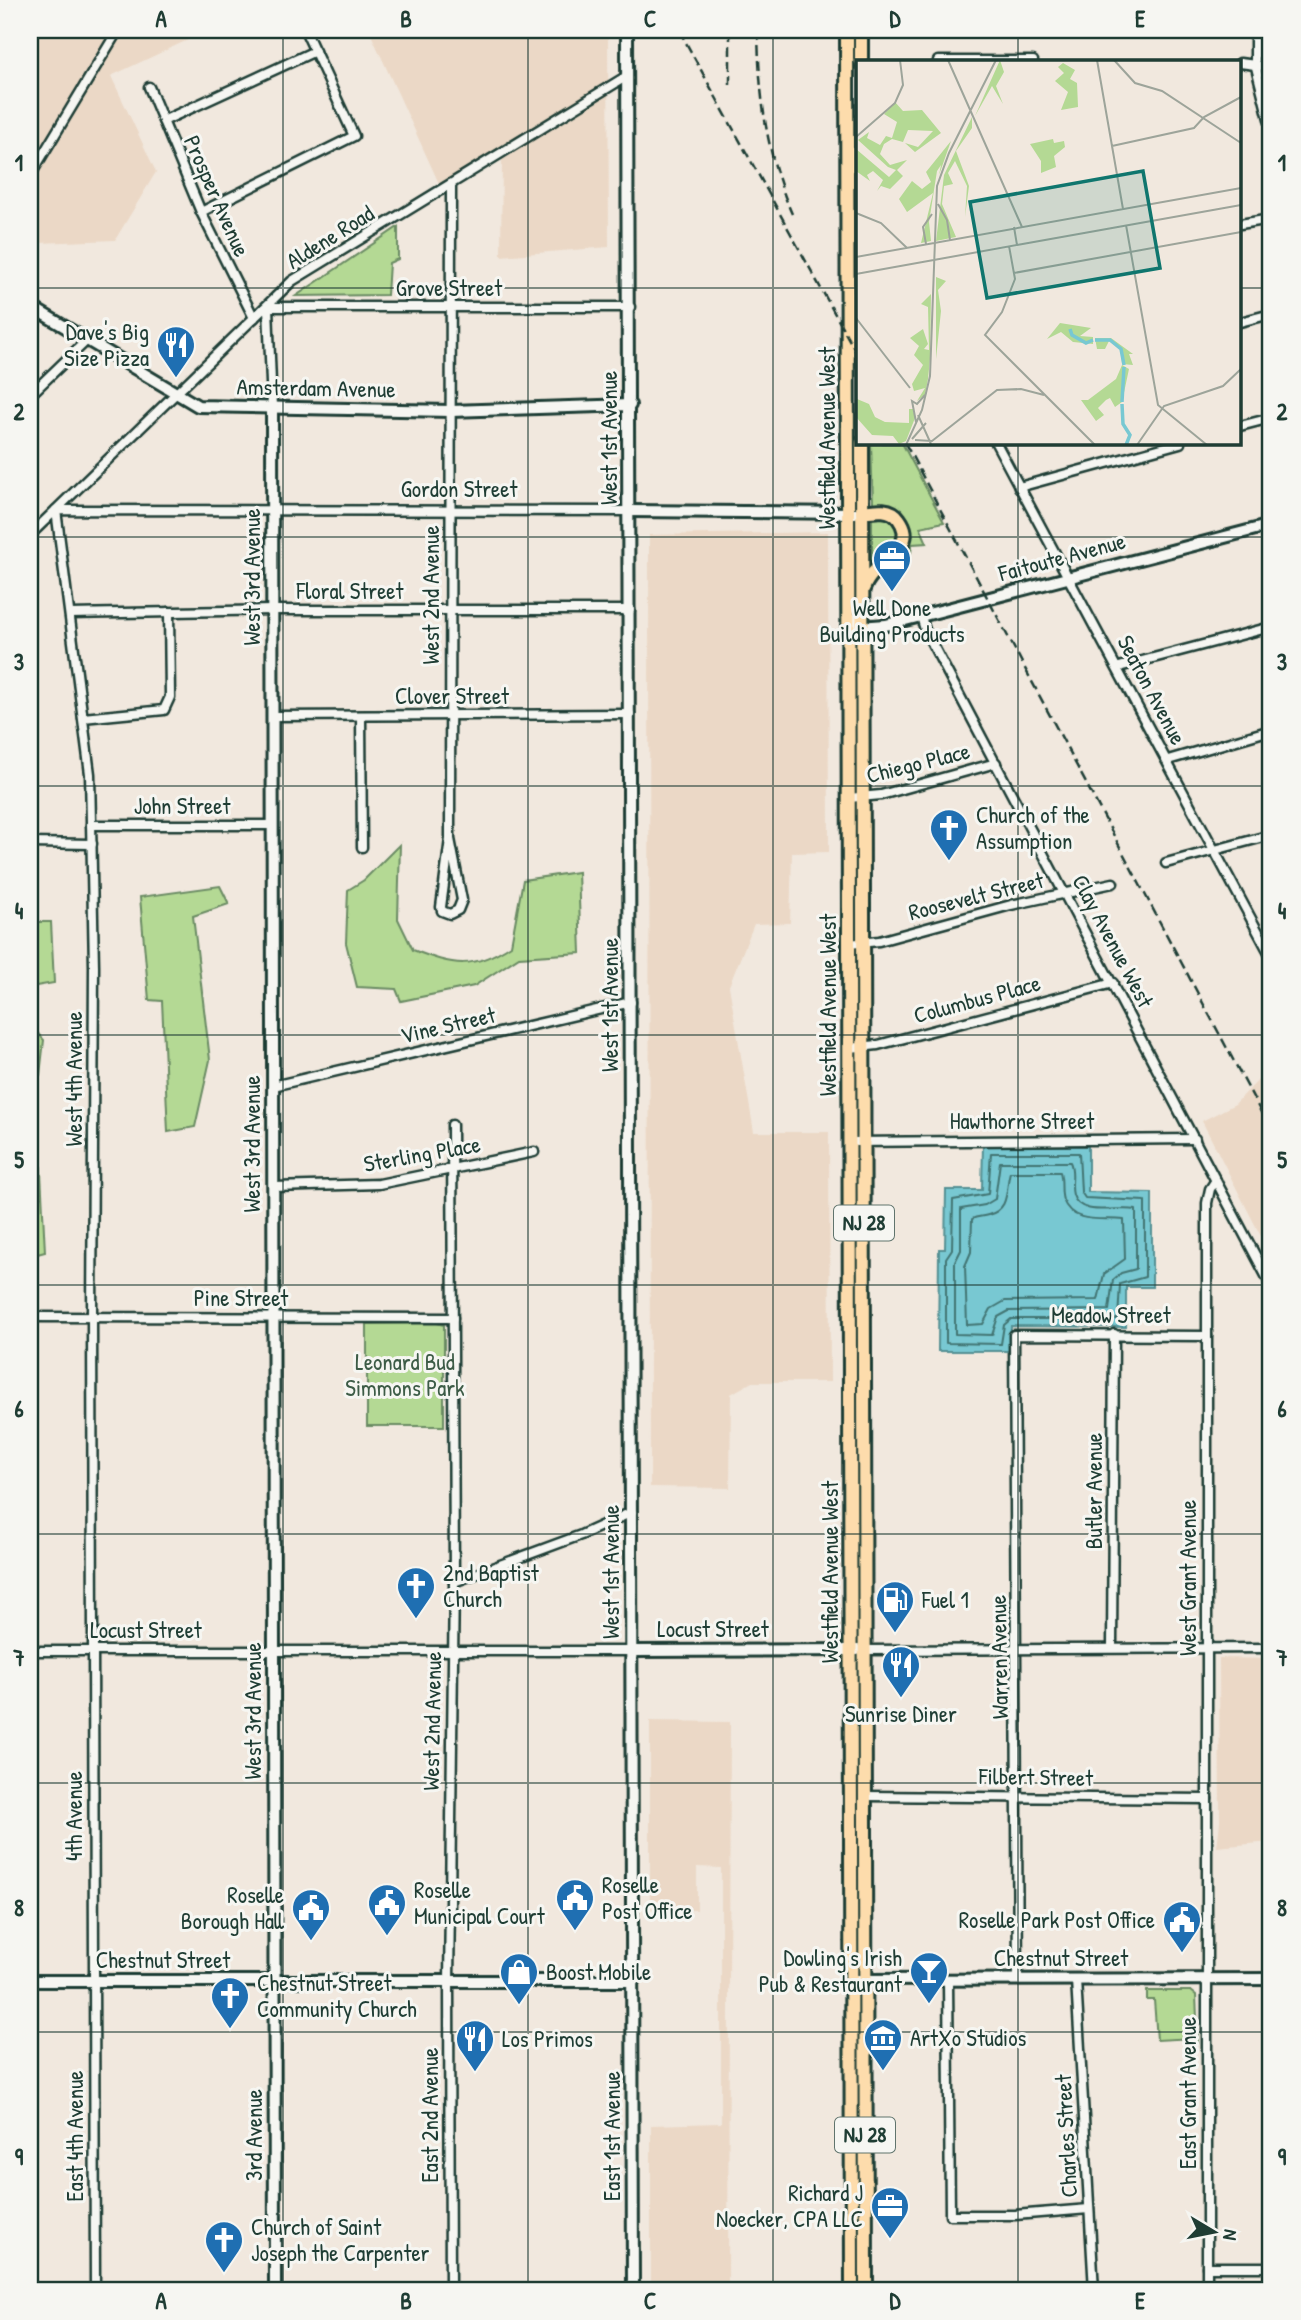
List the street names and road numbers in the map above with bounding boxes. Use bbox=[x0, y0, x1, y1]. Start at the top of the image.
street label: Prosper Avenue bbox=[177, 130, 258, 261]
street label: Aldene Road bbox=[280, 197, 380, 276]
street label: Grove Street bbox=[396, 272, 503, 303]
street label: Westfield Avenue West bbox=[811, 346, 842, 529]
street label: Amsterdam Avenue bbox=[236, 371, 396, 404]
street label: West 1st Avenue bbox=[593, 371, 624, 505]
street label: Gordon Street bbox=[401, 473, 518, 504]
street label: West 3rd Avenue bbox=[236, 508, 267, 646]
street label: West 2nd Avenue bbox=[415, 525, 446, 665]
street label: Faitoute Avenue bbox=[994, 525, 1129, 589]
street label: Floral Street bbox=[296, 575, 405, 606]
street label: Seaton Avenue bbox=[1111, 630, 1194, 750]
street label: Clover Street bbox=[395, 680, 510, 711]
street label: Chiego Place bbox=[863, 735, 973, 790]
street label: John Street bbox=[134, 790, 231, 821]
street label: Roosevelt Street bbox=[905, 863, 1048, 927]
street label: Clay Avenue West bbox=[1065, 869, 1162, 1014]
street label: Westfield Avenue West bbox=[812, 913, 843, 1096]
street label: West 1st Avenue bbox=[594, 938, 625, 1072]
street label: Columbus Place bbox=[910, 967, 1044, 1030]
street label: Vine Street bbox=[397, 998, 499, 1050]
street label: West 4th Avenue bbox=[58, 1011, 89, 1147]
street label: West 3rd Avenue bbox=[236, 1075, 267, 1213]
street label: Hawthorne Street bbox=[950, 1105, 1095, 1136]
street label: Sterling Place bbox=[361, 1128, 483, 1179]
road number: NJ 28 bbox=[834, 1206, 894, 1240]
street label: Pine Street bbox=[194, 1282, 289, 1313]
street label: Meadow Street bbox=[1051, 1299, 1172, 1330]
street label: Butler Avenue bbox=[1078, 1433, 1109, 1549]
street label: Westfield Avenue West bbox=[814, 1480, 845, 1663]
street label: West Grant Avenue bbox=[1172, 1500, 1203, 1656]
street label: West 1st Avenue bbox=[595, 1505, 626, 1639]
street label: Warren Avenue bbox=[982, 1595, 1015, 1719]
street label: Locust Street bbox=[657, 1613, 770, 1644]
street label: Locust Street bbox=[90, 1614, 203, 1645]
street label: West 3rd Avenue bbox=[237, 1642, 268, 1780]
street label: West 2nd Avenue bbox=[415, 1651, 448, 1791]
street label: Filbert Street bbox=[978, 1760, 1094, 1793]
street label: 4th Avenue bbox=[58, 1771, 89, 1861]
street label: Chestnut Street bbox=[994, 1942, 1129, 1973]
street label: Chestnut Street bbox=[96, 1944, 231, 1975]
street label: East Grant Avenue bbox=[1172, 2017, 1203, 2169]
street label: East 2nd Avenue bbox=[414, 2048, 445, 2183]
street label: East 4th Avenue bbox=[59, 2070, 90, 2202]
street label: East 1st Avenue bbox=[596, 2071, 627, 2201]
street label: Charles Street bbox=[1047, 2073, 1084, 2198]
street label: 3rd Avenue bbox=[238, 2089, 269, 2181]
road number: NJ 28 bbox=[835, 2118, 895, 2152]

